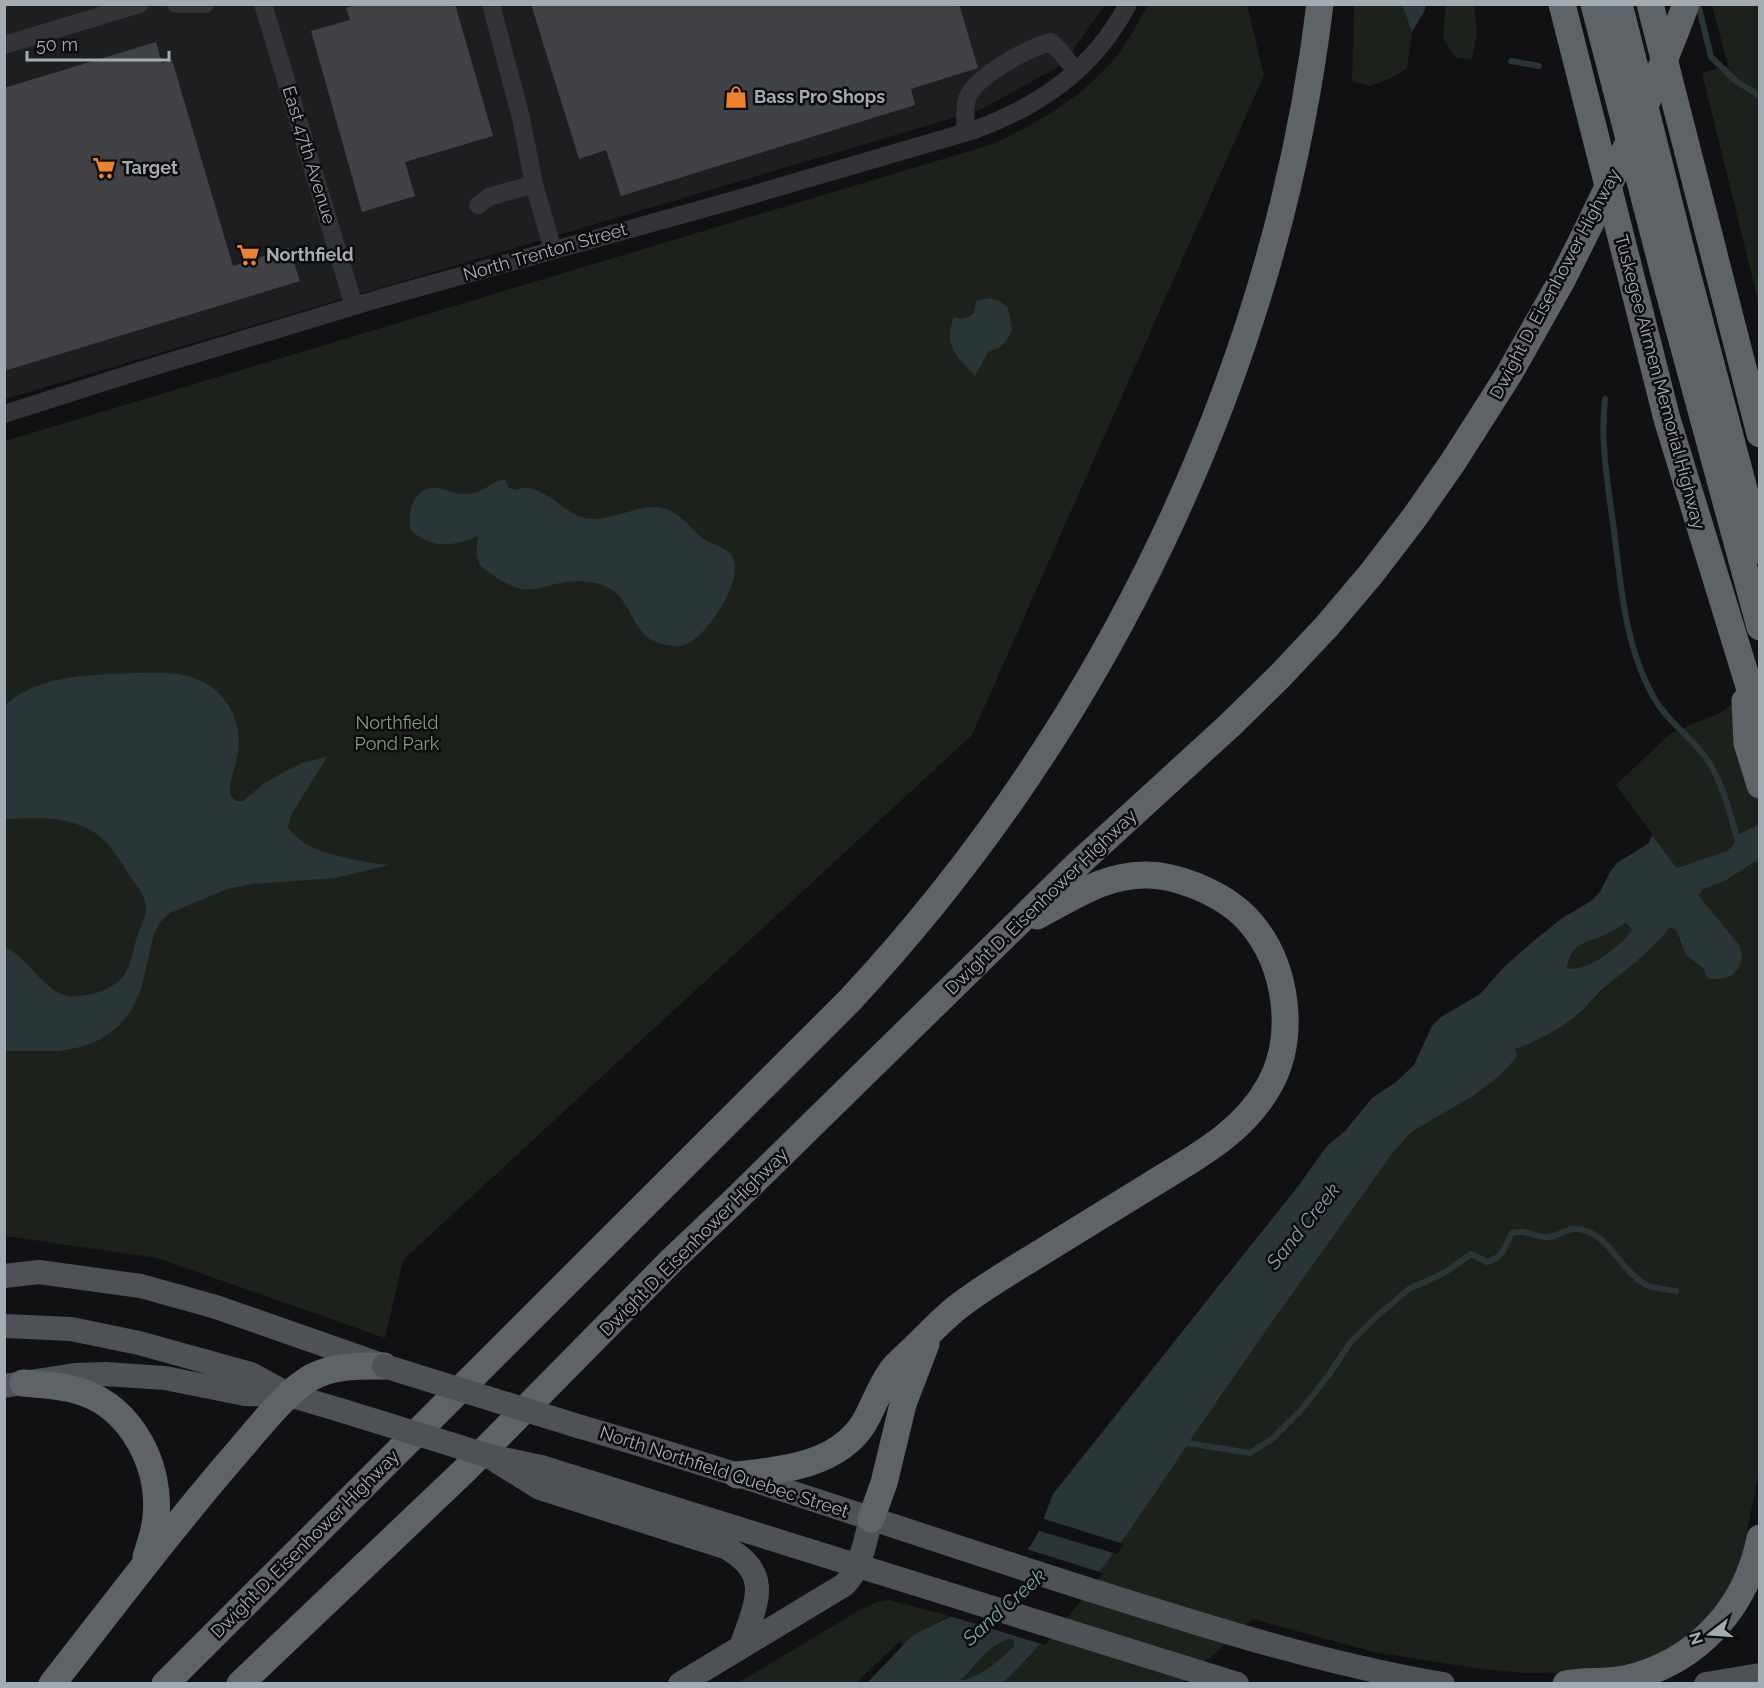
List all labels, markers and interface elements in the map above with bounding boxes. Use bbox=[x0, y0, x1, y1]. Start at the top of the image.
scale bar bbox=[27, 24, 170, 62]
text: 50 m bbox=[36, 34, 78, 55]
street label: East 47th Avenue bbox=[279, 83, 341, 227]
shop icon: Bass Pro Shops bbox=[723, 84, 749, 110]
place label: Bass Pro Shops bbox=[754, 86, 885, 107]
supermarket icon: Target bbox=[91, 155, 117, 181]
place label: Target bbox=[122, 157, 178, 178]
street label: Dwight D. Eisenhower Highway bbox=[1485, 165, 1624, 402]
street label: North Trenton Street bbox=[461, 218, 629, 285]
street label: Tuskegee Airmen Memorial Highway bbox=[1611, 232, 1710, 532]
supermarket icon: Northfield bbox=[235, 242, 261, 268]
place label: Northfield bbox=[266, 244, 354, 265]
park label: Northfield Pond Park bbox=[355, 712, 440, 754]
street label: Dwight D. Eisenhower Highway bbox=[941, 805, 1141, 999]
street label: Dwight D. Eisenhower Highway bbox=[595, 1143, 792, 1340]
water label: Sand Creek bbox=[1260, 1178, 1345, 1275]
street label: North Northfield Quebec Street bbox=[597, 1421, 851, 1522]
street label: Dwight D. Eisenhower Highway bbox=[206, 1445, 403, 1642]
water label: Sand Creek bbox=[957, 1563, 1051, 1651]
north arrow bbox=[1680, 1604, 1740, 1664]
text: N bbox=[1685, 1630, 1707, 1647]

